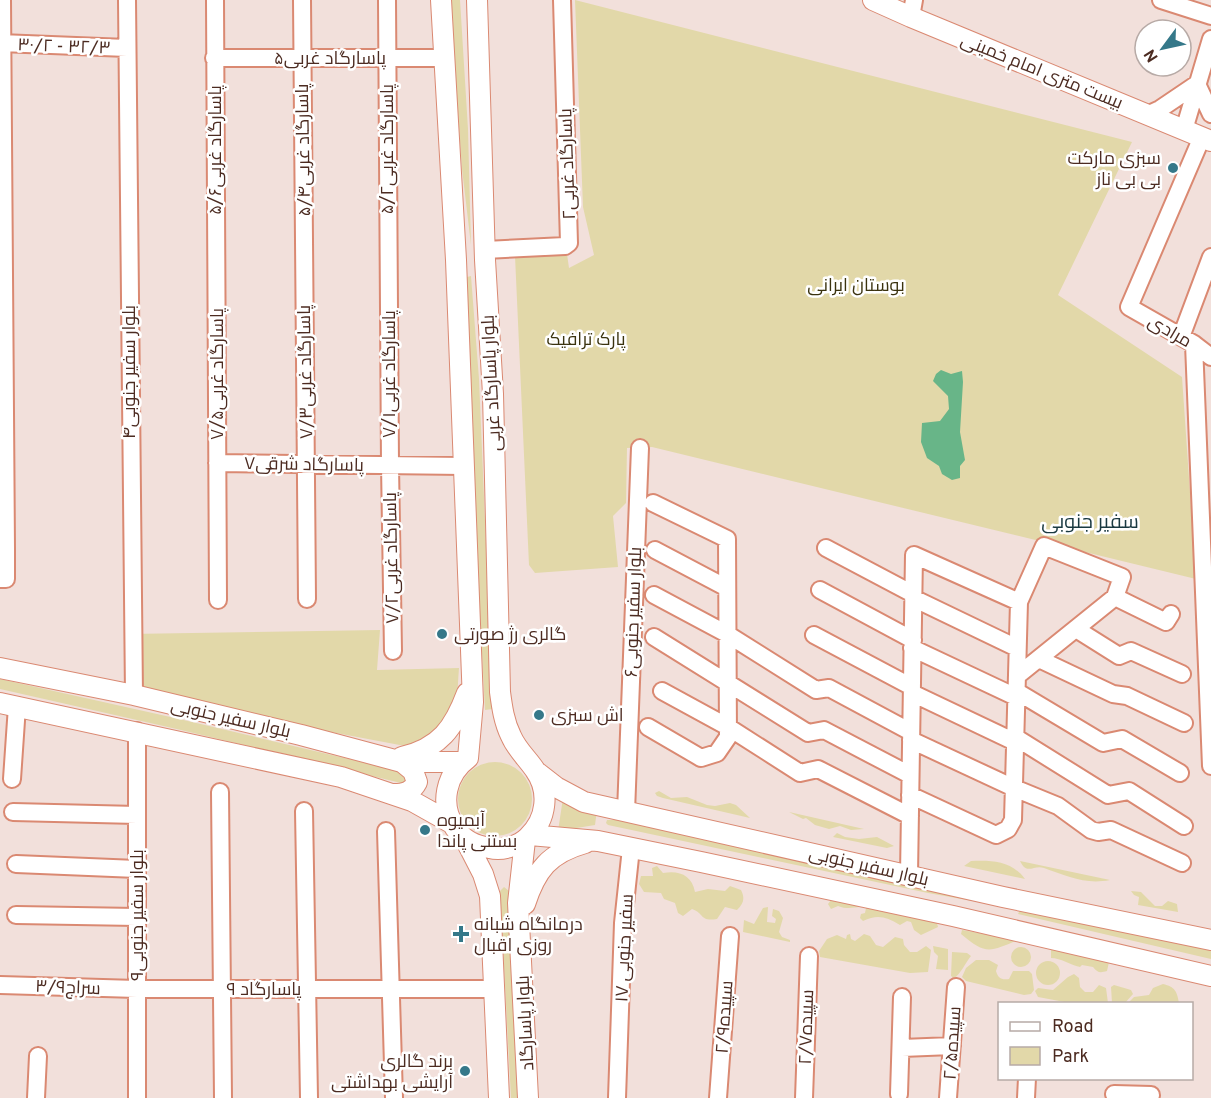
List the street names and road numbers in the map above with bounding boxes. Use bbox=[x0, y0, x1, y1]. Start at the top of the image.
street label: بیست متری امام خمینی bbox=[957, 29, 1126, 115]
street label: ۳۰/۲ - ۳۲/۳ bbox=[17, 34, 111, 61]
street label: پاسارگاد غربی۵ bbox=[274, 48, 386, 71]
street label: پاسارگاد غربی۵/۴ bbox=[292, 83, 317, 217]
street label: پاسارگاد غربی۵/۲ bbox=[377, 84, 400, 214]
street label: پاسارگاد غربی۵/۶ bbox=[205, 85, 228, 215]
street label: پاسارگاد غربی۲ bbox=[555, 108, 582, 220]
street label: پاسارگاد غربی۷/۳ bbox=[294, 304, 319, 439]
street label: بلوار سفیر جنوبی۴ bbox=[119, 305, 142, 439]
street label: پاسارگاد غربی۷/۵ bbox=[207, 308, 230, 440]
street label: پاسارگاد غربی۷/۱ bbox=[379, 310, 402, 438]
street label: مرادی bbox=[1143, 311, 1195, 354]
street label: بلوار پاسارگاد غربی bbox=[477, 314, 508, 452]
street label: پاسارگاد شرقی۷ bbox=[244, 453, 364, 478]
street label: پاسارگاد غربی۷/۲ bbox=[380, 492, 405, 624]
street label: بلوار سفیر جنوبی۶ bbox=[621, 546, 648, 678]
street label: بلوار سفیر جنوبی bbox=[169, 695, 293, 744]
street label: بلوار سفیر جنوبی bbox=[807, 843, 931, 892]
street label: بلوار سفیر جنوبی۹ bbox=[127, 849, 150, 981]
street label: سفیر جنوبی ۱۷ bbox=[611, 893, 640, 1003]
street label: بلوار پاسارگاد bbox=[513, 975, 540, 1071]
street label: سراج۳/۹ bbox=[35, 976, 101, 1001]
street label: پاسارگاد ۹ bbox=[227, 979, 302, 1002]
street label: سپیده۲/۹ bbox=[711, 980, 740, 1054]
street label: سپیده۲/۷ bbox=[795, 989, 820, 1065]
street label: سپیده۲/۵ bbox=[939, 1006, 968, 1081]

